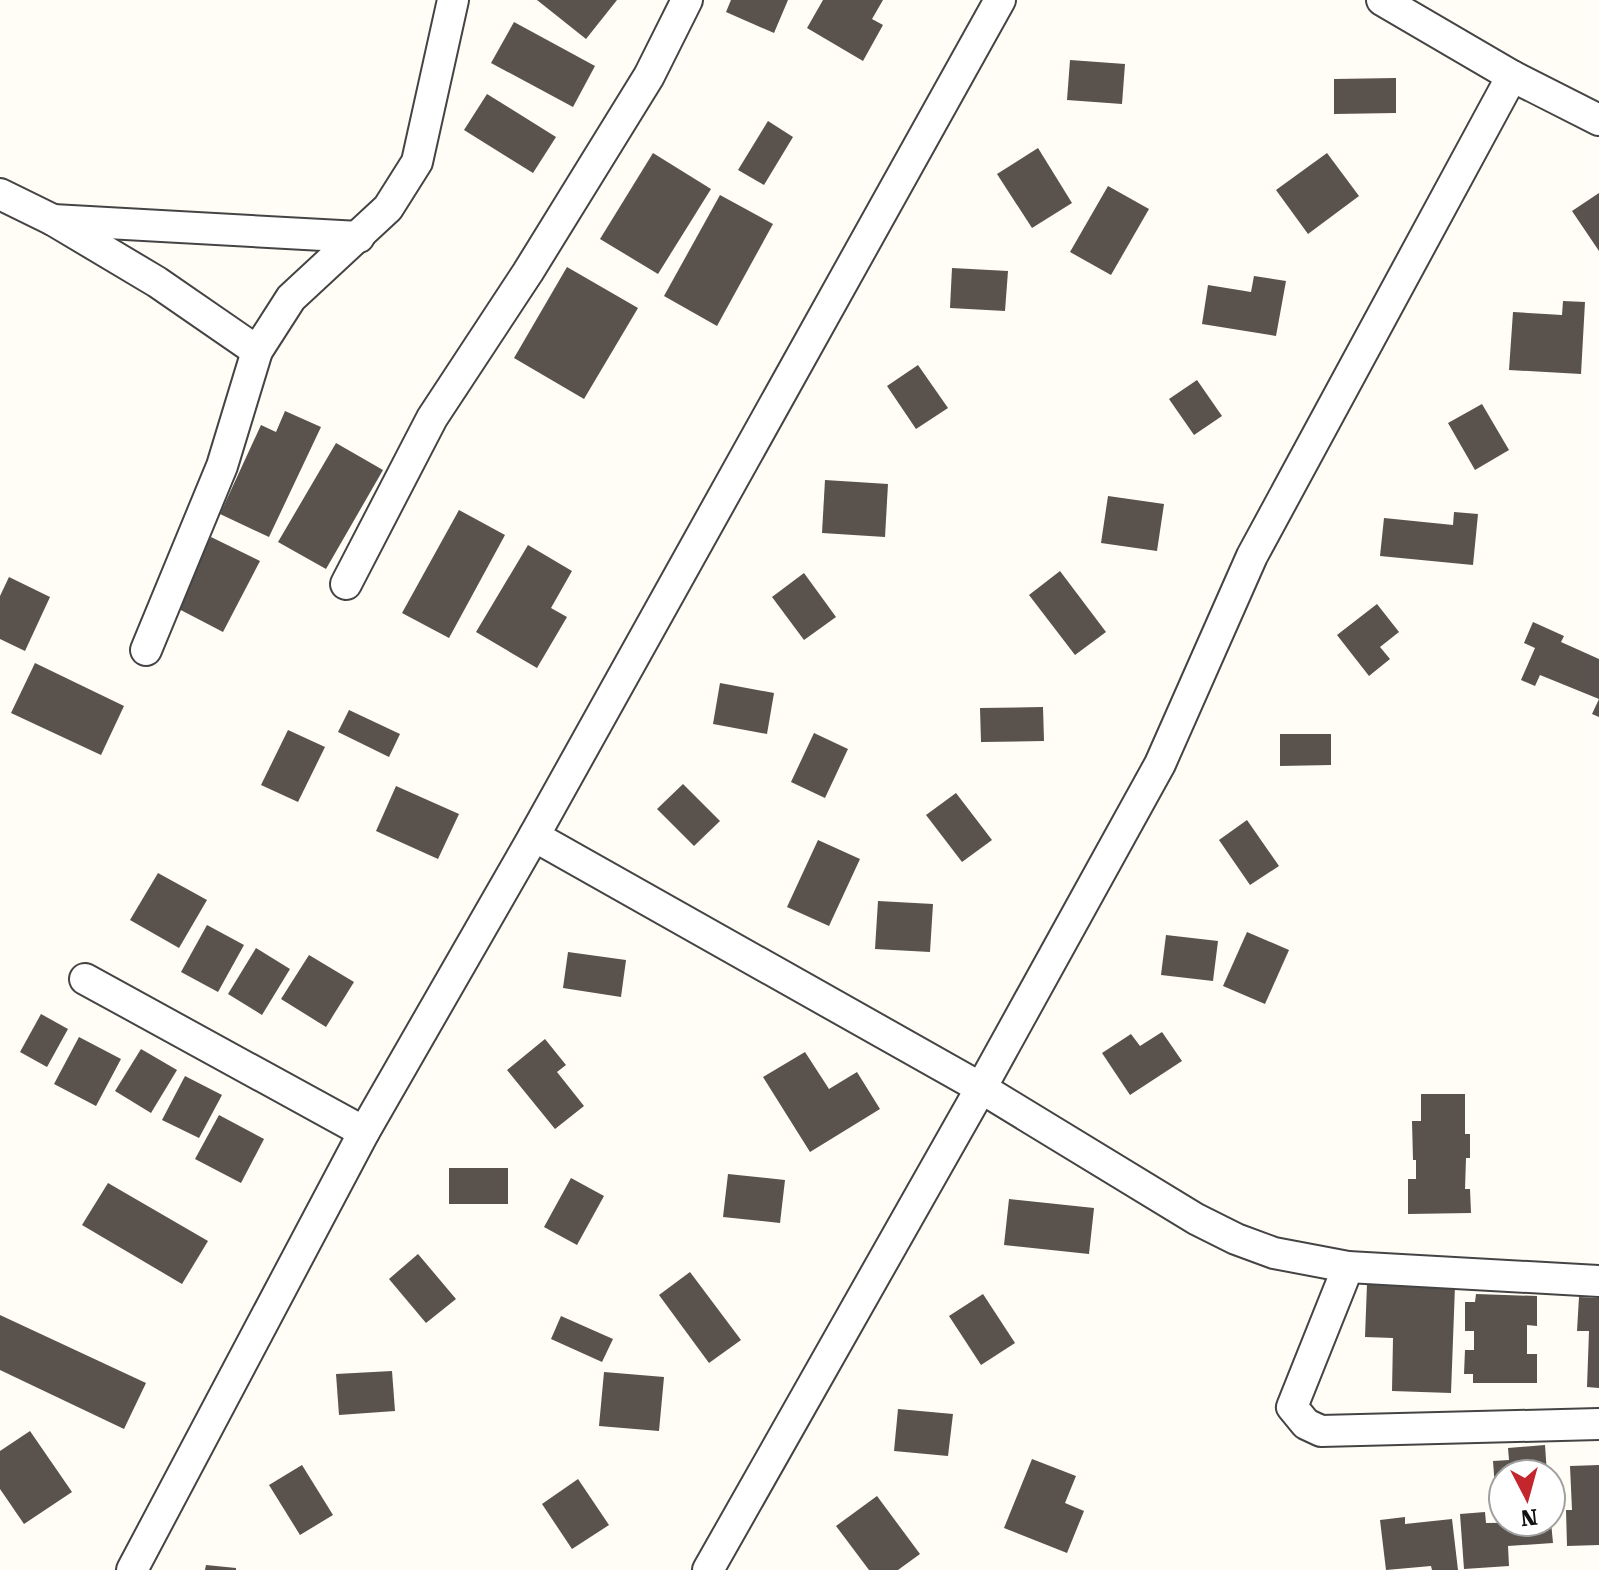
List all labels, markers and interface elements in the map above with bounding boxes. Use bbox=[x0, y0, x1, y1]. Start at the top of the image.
north arrow bbox=[1487, 1458, 1567, 1538]
text: N bbox=[1519, 1504, 1539, 1531]

